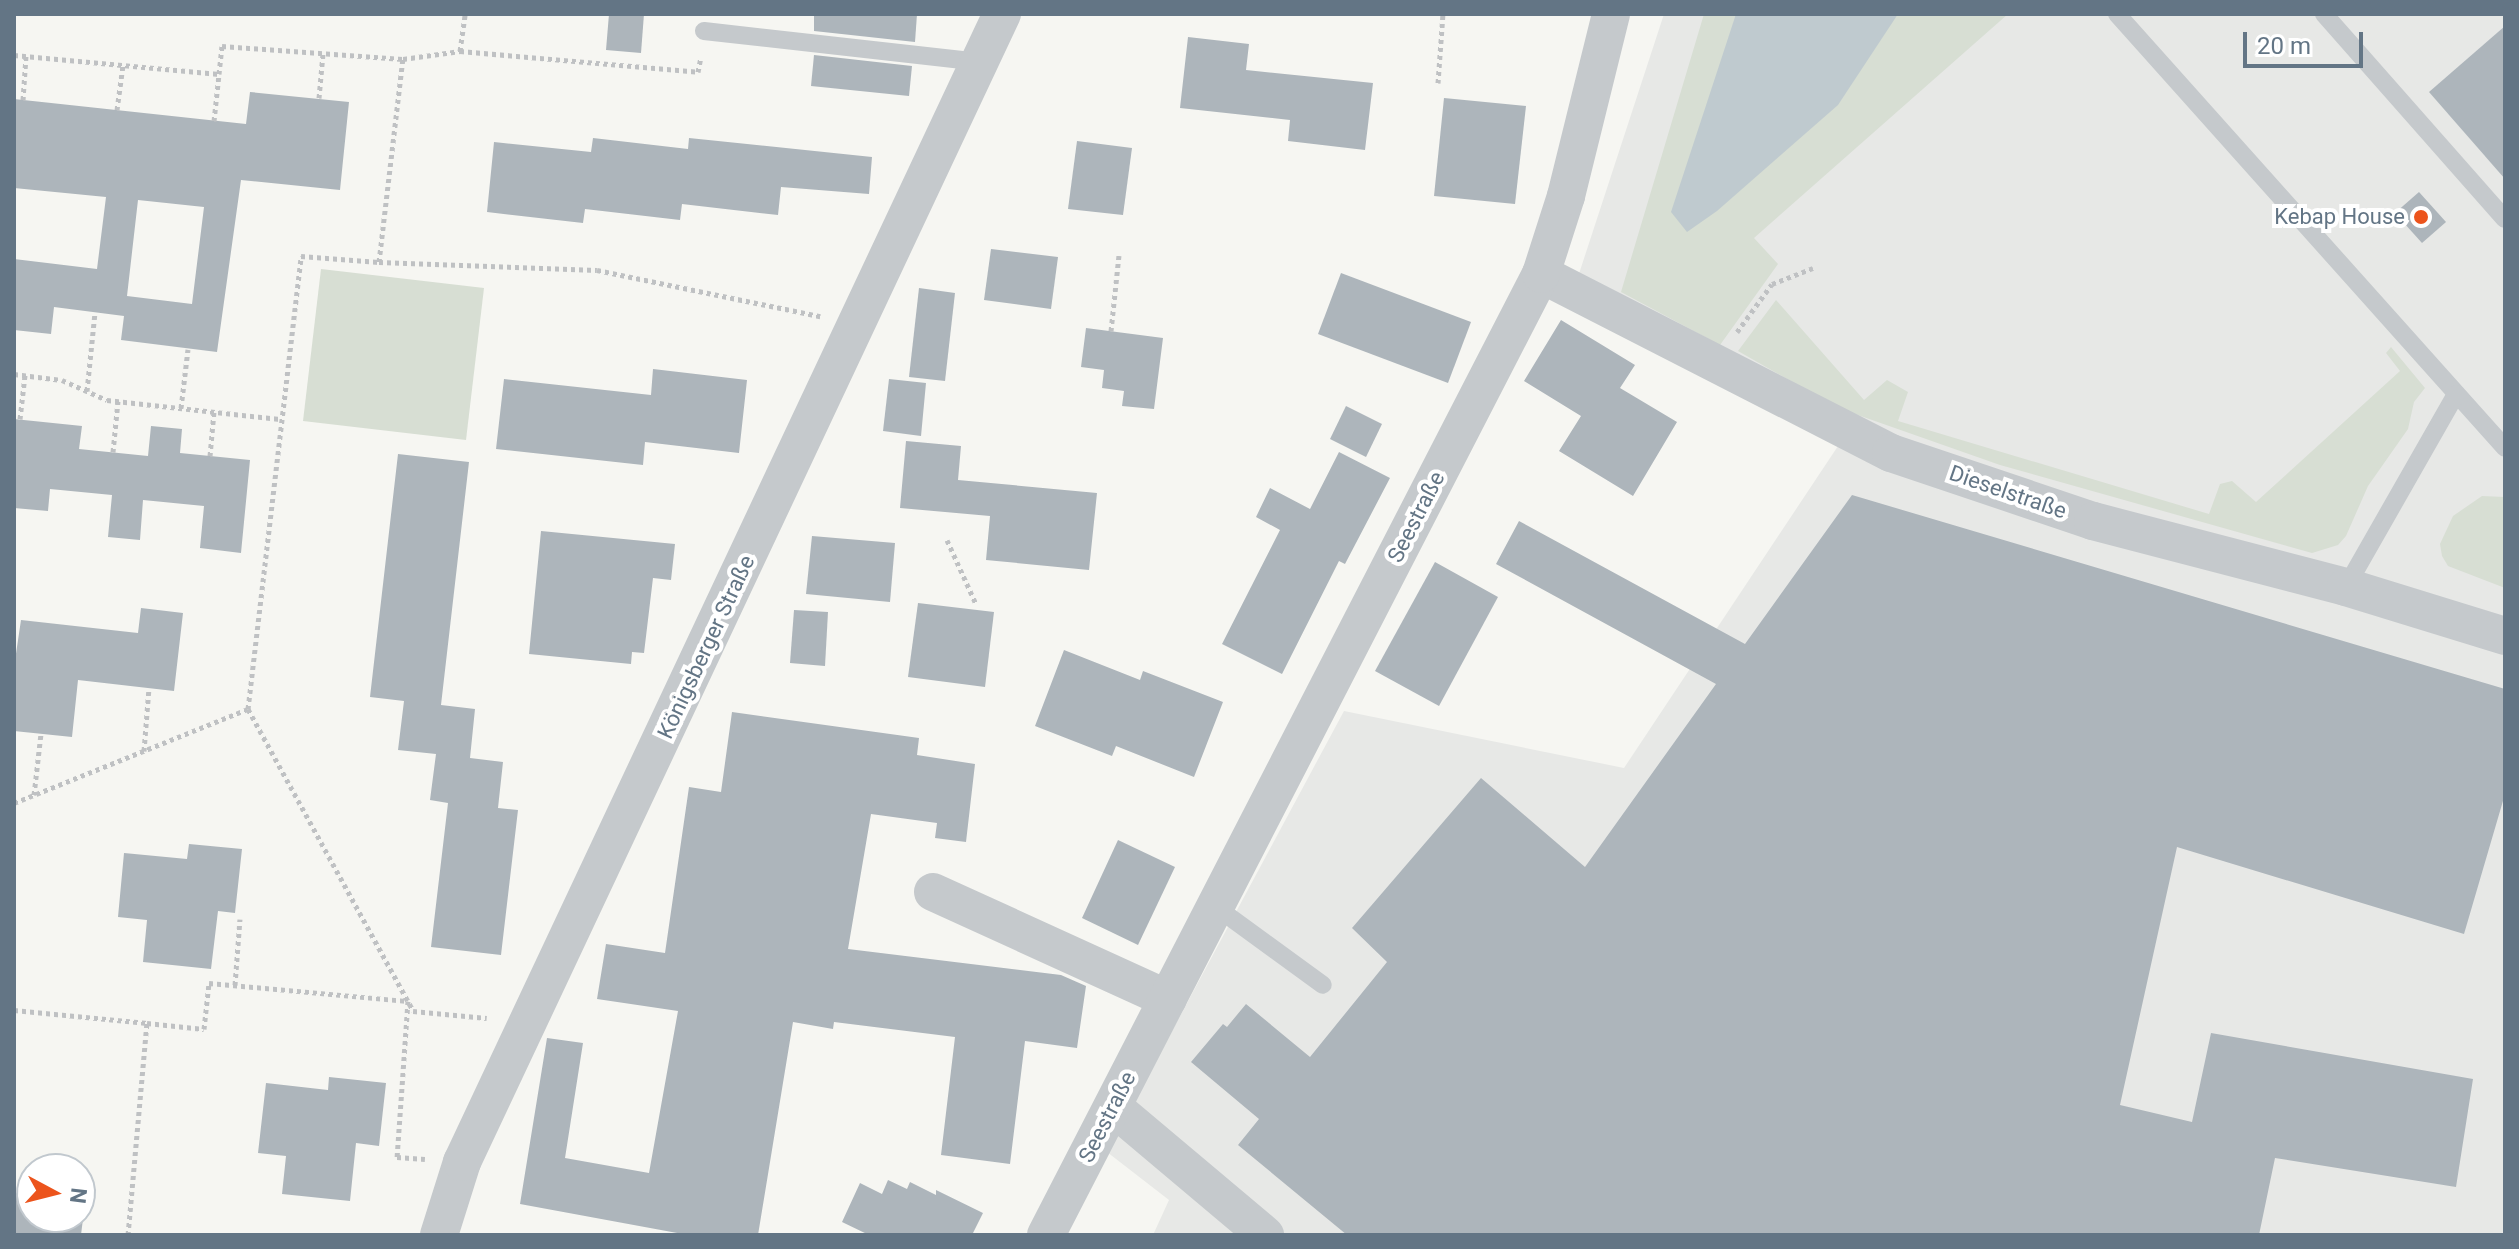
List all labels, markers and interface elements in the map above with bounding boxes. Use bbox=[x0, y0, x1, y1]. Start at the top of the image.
scale bar bbox=[2247, 16, 2367, 66]
text: 20 m bbox=[2257, 32, 2311, 60]
place label: Kebap House bbox=[2274, 204, 2405, 230]
marker: Kebap House bbox=[2412, 208, 2430, 226]
street label: Dieselstraße bbox=[1946, 460, 2070, 524]
street label: Seestraße bbox=[1382, 467, 1450, 567]
street label: Königsberger Straße bbox=[652, 551, 760, 743]
street label: Seestraße bbox=[1073, 1067, 1141, 1167]
north arrow bbox=[16, 1153, 96, 1233]
text: N bbox=[65, 1187, 92, 1205]

